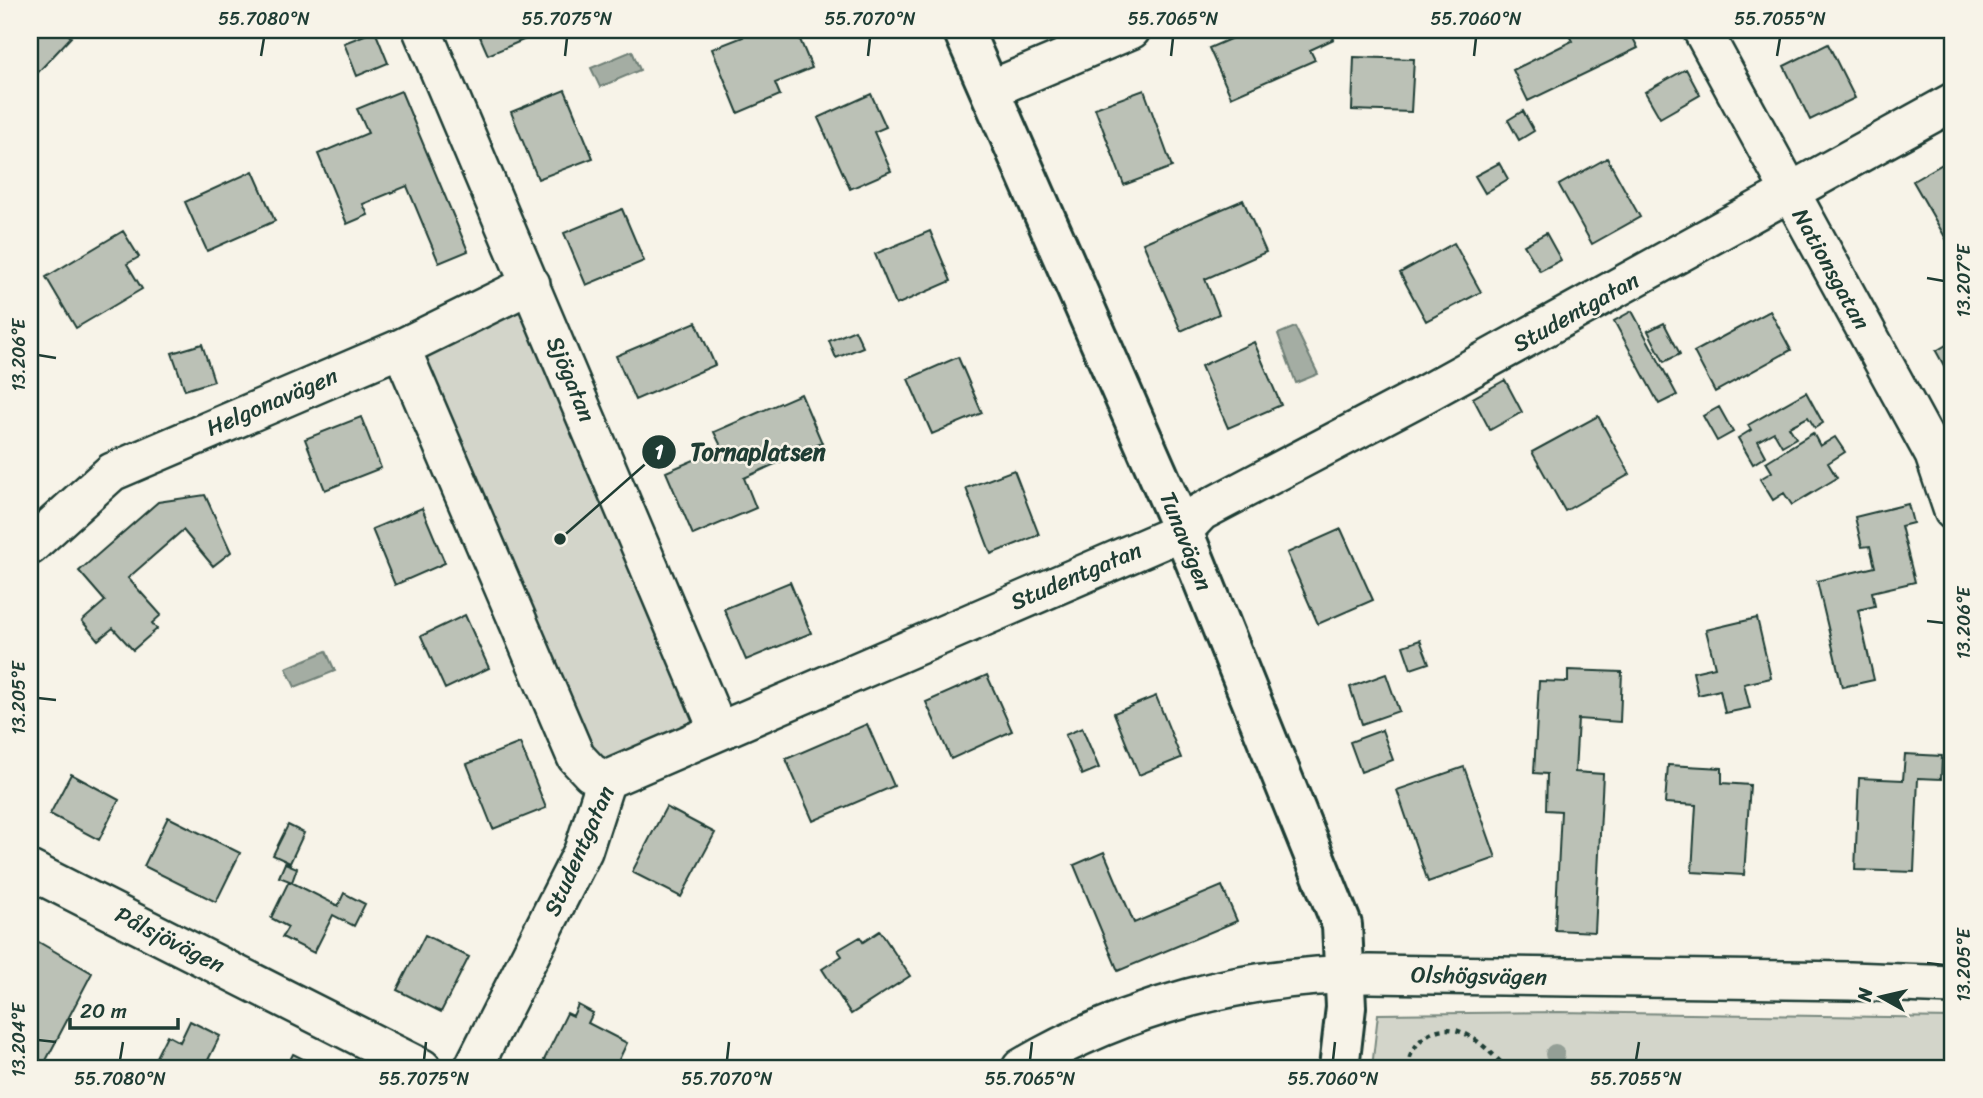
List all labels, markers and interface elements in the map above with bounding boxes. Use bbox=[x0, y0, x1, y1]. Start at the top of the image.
text: 55.7080°N bbox=[218, 3, 310, 35]
text: 55.7075°N bbox=[522, 3, 613, 35]
text: 55.7070°N bbox=[825, 3, 916, 35]
text: 55.7065°N bbox=[1128, 3, 1219, 35]
text: 55.7060°N bbox=[1431, 3, 1522, 35]
text: 55.7055°N bbox=[1734, 3, 1826, 35]
street label: Nationsgatan bbox=[1781, 200, 1882, 338]
text: 13.207°E bbox=[1948, 244, 1980, 317]
street label: Studentgatan bbox=[1505, 260, 1647, 364]
text: 13.206°E bbox=[3, 318, 35, 391]
street label: Sjögatan bbox=[535, 330, 607, 428]
street label: Helgonavägen bbox=[199, 356, 345, 448]
callout: Tornaplatsen bbox=[642, 429, 840, 474]
text: Tornaplatsen bbox=[690, 431, 826, 473]
text: 1 bbox=[654, 433, 664, 471]
street label: Tunavägen bbox=[1147, 485, 1225, 597]
street label: Studentgatan bbox=[1004, 530, 1148, 622]
text: 13.206°E bbox=[1948, 586, 1980, 659]
text: 13.205°E bbox=[3, 660, 35, 735]
street label: Studentgatan bbox=[532, 779, 626, 923]
street label: Pålsjövägen bbox=[108, 895, 233, 986]
text: 13.205°E bbox=[1948, 927, 1980, 1002]
street label: Olshögsvägen bbox=[1411, 954, 1547, 998]
north arrow bbox=[1846, 962, 1916, 1032]
text: N bbox=[1847, 985, 1882, 1005]
scale bar bbox=[70, 986, 178, 1030]
text: 20 m bbox=[80, 992, 127, 1030]
text: 13.204°E bbox=[3, 1002, 35, 1077]
text: 55.7080°N bbox=[74, 1063, 166, 1095]
text: 55.7075°N bbox=[379, 1063, 470, 1095]
text: 55.7070°N bbox=[682, 1063, 773, 1095]
text: 55.7065°N bbox=[985, 1063, 1076, 1095]
text: 55.7060°N bbox=[1288, 1063, 1379, 1095]
text: 55.7055°N bbox=[1590, 1063, 1682, 1095]

